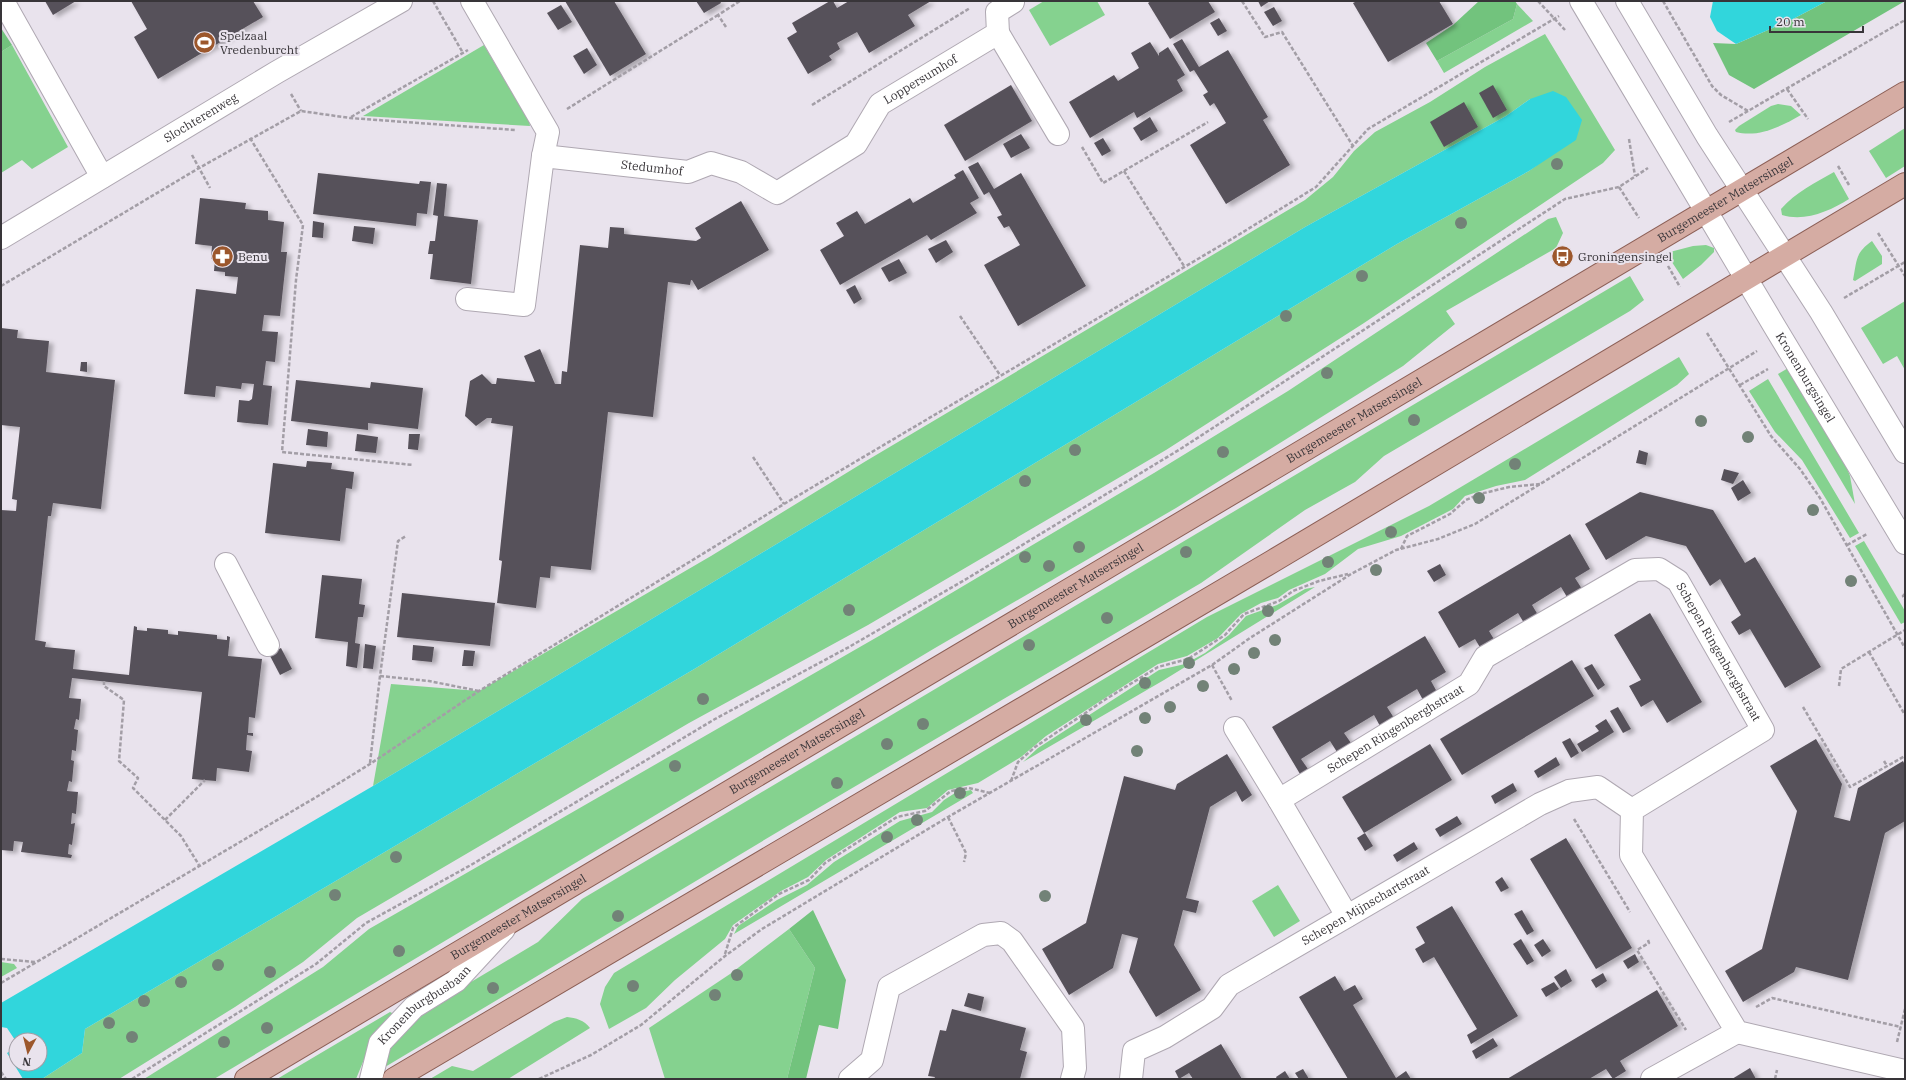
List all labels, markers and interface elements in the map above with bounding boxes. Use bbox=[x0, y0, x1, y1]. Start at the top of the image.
scale bar bbox=[1770, 8, 1863, 34]
text: 20 m bbox=[1776, 14, 1805, 29]
place label: Spelzaal Vredenburcht bbox=[220, 28, 298, 57]
sports icon: Spelzaal Vredenburcht bbox=[192, 30, 218, 56]
street label: Loppersumhof bbox=[881, 51, 961, 107]
street label: Slochterenweg bbox=[161, 89, 240, 145]
street label: Burgemeester Matsersingel bbox=[1655, 153, 1796, 245]
street label: Stedumhof bbox=[620, 157, 685, 178]
pharmacy icon: Benu bbox=[209, 244, 235, 270]
bus stop icon: Groningensingel bbox=[1549, 244, 1575, 270]
place label: Benu bbox=[238, 249, 268, 264]
place label: Groningensingel bbox=[1578, 249, 1673, 264]
street label: Kronenburgsingel bbox=[1773, 329, 1839, 425]
street label: Burgemeester Matsersingel bbox=[1283, 374, 1425, 466]
street label: Burgemeester Matsersingel bbox=[1005, 539, 1146, 632]
street label: Schepen Ringenberghstraat bbox=[1673, 580, 1764, 724]
street label: Schepen Ringenberghstraat bbox=[1324, 681, 1466, 776]
street label: Burgemeester Matsersingel bbox=[726, 705, 868, 797]
street label: Schepen Mijnschartstraat bbox=[1299, 862, 1432, 948]
street label: Burgemeester Matsersingel bbox=[448, 870, 589, 963]
street label: Kronenburgbusbaan bbox=[374, 962, 474, 1048]
north arrow bbox=[8, 1032, 48, 1072]
text: N bbox=[21, 1054, 32, 1069]

